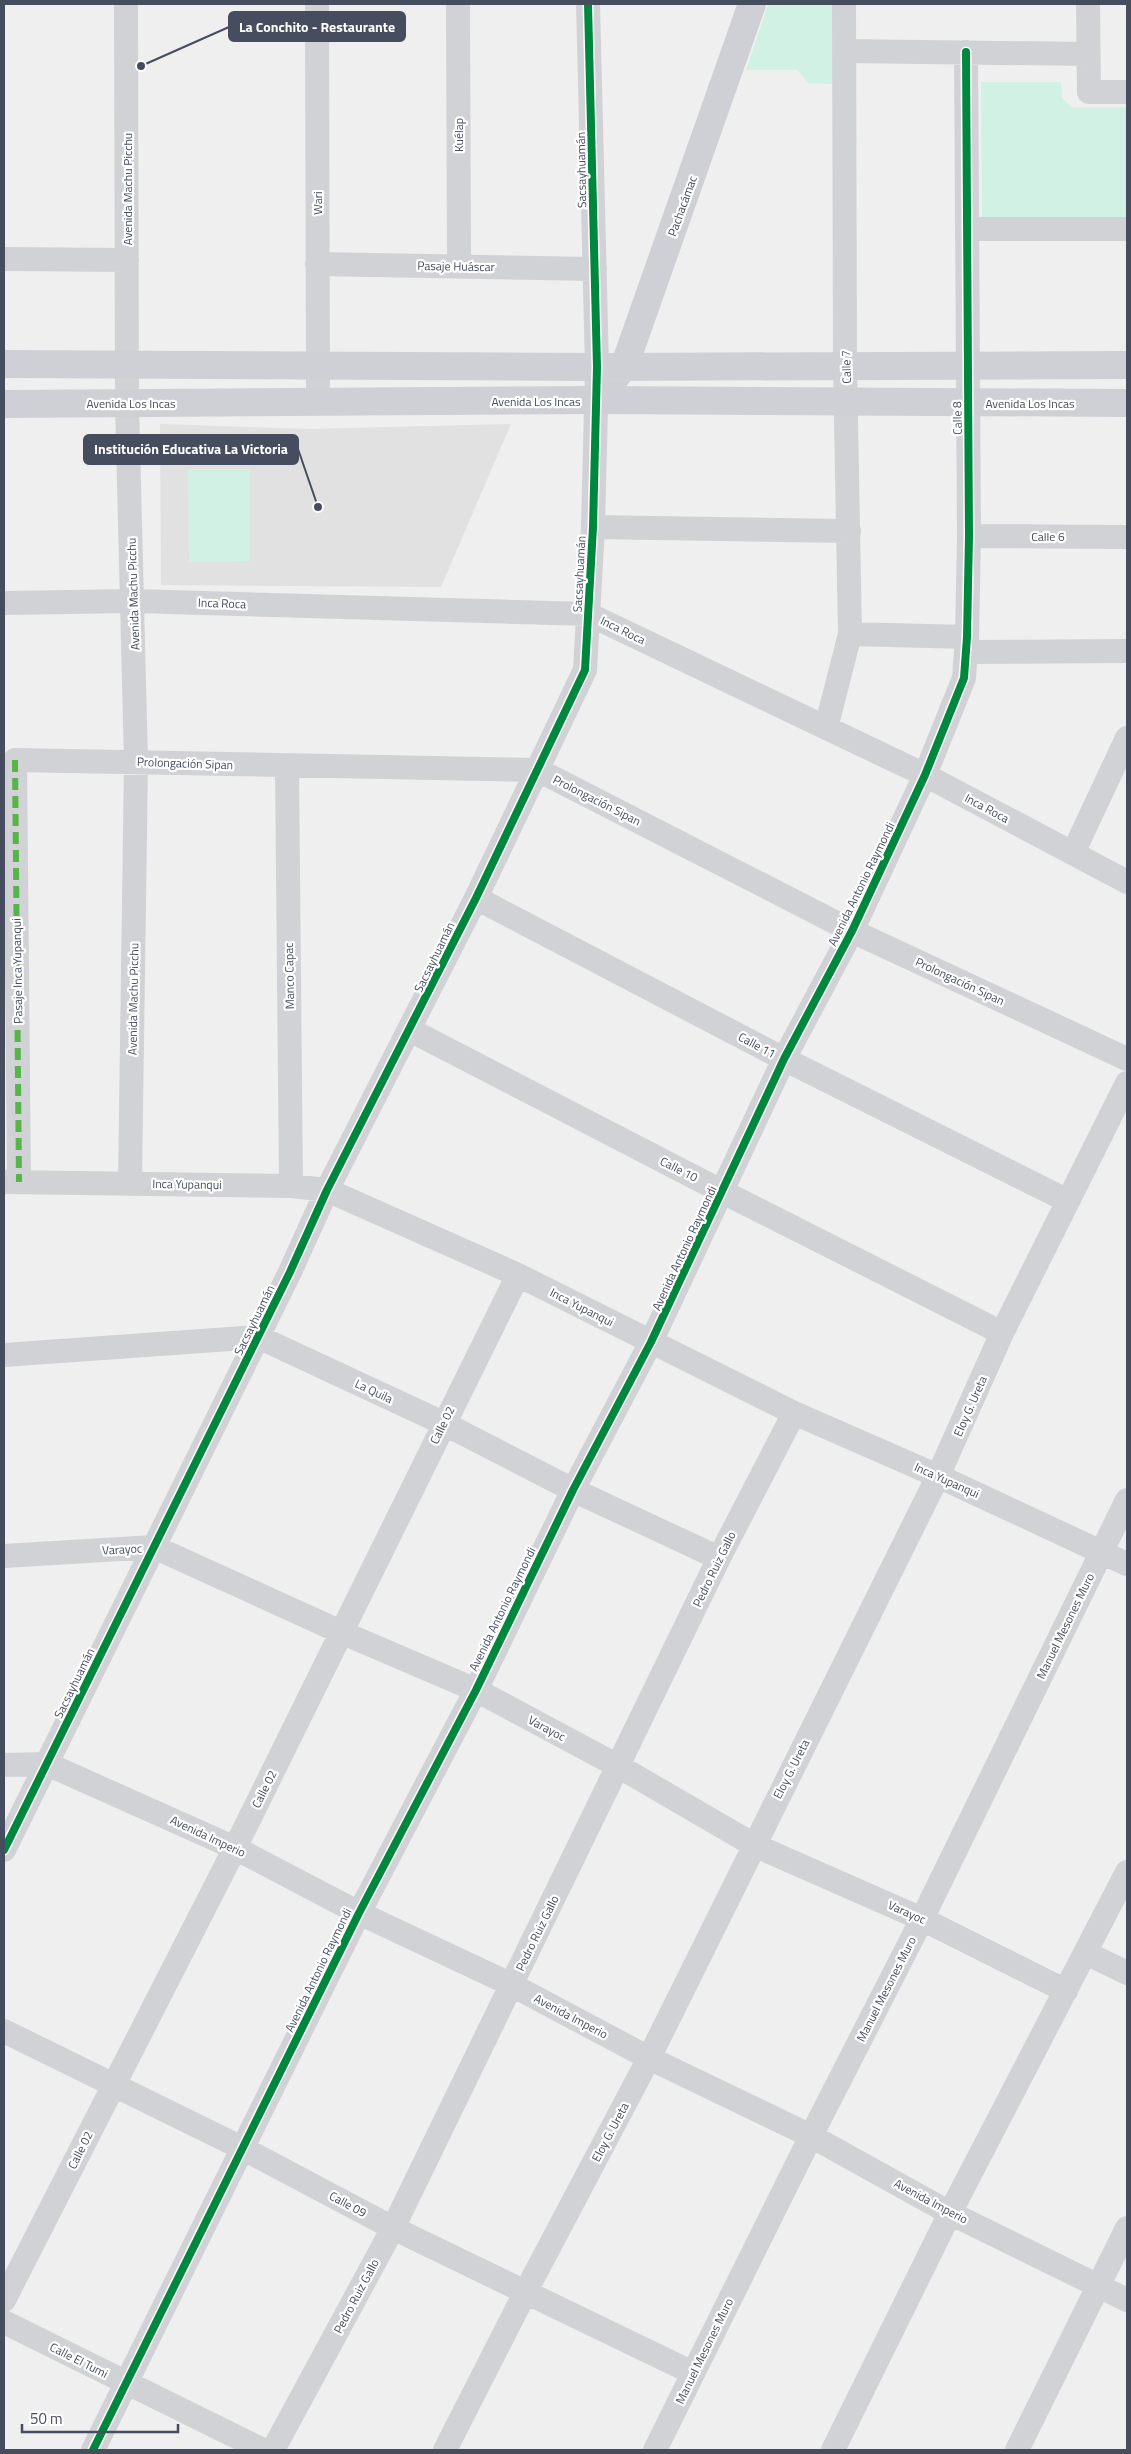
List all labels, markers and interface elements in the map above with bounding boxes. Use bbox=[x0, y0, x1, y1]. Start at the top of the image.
callout: La Conchito - Restaurante bbox=[229, 12, 405, 41]
text: La Conchito - Restaurante bbox=[239, 16, 395, 37]
street label: Kuélap bbox=[449, 118, 468, 152]
street label: Sacsayhuamán bbox=[571, 132, 591, 208]
street label: Avenida Machu Picchu bbox=[118, 133, 137, 245]
street label: Pachacámac bbox=[662, 173, 702, 239]
street label: Wari bbox=[308, 191, 327, 215]
street label: Pasaje Huáscar bbox=[417, 256, 495, 276]
street label: Calle 7 bbox=[836, 350, 856, 384]
street label: Avenida Los Incas bbox=[491, 392, 581, 411]
street label: Avenida Los Incas bbox=[86, 394, 176, 413]
street label: Avenida Los Incas bbox=[985, 394, 1075, 413]
street label: Calle 8 bbox=[947, 401, 967, 435]
callout: Institución Educativa La Victoria bbox=[84, 435, 298, 464]
text: Institución Educativa La Victoria bbox=[94, 438, 288, 459]
street label: Calle 6 bbox=[1031, 527, 1065, 546]
street label: Sacsayhuamán bbox=[568, 535, 590, 613]
street label: Avenida Machu Picchu bbox=[122, 537, 144, 651]
street label: Inca Roca bbox=[198, 593, 246, 613]
street label: Inca Roca bbox=[597, 611, 649, 649]
street label: Prolongación Sipan bbox=[136, 752, 234, 774]
street label: Prolongación Sipan bbox=[550, 770, 644, 830]
street label: Inca Roca bbox=[961, 788, 1013, 828]
street label: Avenida Antonio Raymondi bbox=[823, 819, 899, 949]
street label: Pasaje Inca Yupanqui bbox=[7, 918, 27, 1024]
street label: Sacsayhuamán bbox=[409, 918, 459, 996]
street label: Manco Capac bbox=[279, 942, 299, 1010]
street label: Avenida Machu Picchu bbox=[123, 943, 143, 1055]
street label: Prolongación Sipan bbox=[912, 952, 1008, 1010]
street label: Calle 11 bbox=[735, 1027, 779, 1063]
street label: Calle 10 bbox=[657, 1151, 701, 1187]
street label: Inca Yupanqui bbox=[152, 1174, 222, 1194]
street label: Avenida Antonio Raymondi bbox=[647, 1182, 721, 1314]
street label: Sacsayhuamán bbox=[229, 1281, 279, 1359]
street label: Inca Yupanqui bbox=[547, 1283, 617, 1331]
street label: Eloy G. Ureta bbox=[948, 1373, 992, 1439]
street label: La Quila bbox=[352, 1374, 396, 1408]
street label: Calle 02 bbox=[425, 1403, 459, 1447]
street label: Inca Yupanqui bbox=[911, 1457, 983, 1503]
street label: Pedro Ruiz Gallo bbox=[687, 1528, 741, 1610]
street label: Varayoc bbox=[102, 1538, 142, 1560]
street label: Avenida Antonio Raymondi bbox=[464, 1544, 540, 1674]
street label: Manuel Mesones Muro bbox=[1031, 1570, 1099, 1682]
street label: Sacsayhuamán bbox=[49, 1644, 99, 1722]
street label: Varayoc bbox=[525, 1710, 569, 1746]
street label: Eloy G. Ureta bbox=[768, 1736, 814, 1802]
street label: Calle 02 bbox=[246, 1767, 282, 1811]
street label: Avenida Imperio bbox=[167, 1810, 249, 1862]
street label: Pedro Ruiz Gallo bbox=[510, 1892, 564, 1974]
street label: Varayoc bbox=[885, 1895, 929, 1929]
street label: Avenida Antonio Raymondi bbox=[280, 1905, 356, 2035]
street label: Manuel Mesones Muro bbox=[851, 1933, 921, 2045]
street label: Avenida Imperio bbox=[531, 1989, 611, 2043]
street label: Eloy G. Ureta bbox=[586, 2099, 634, 2165]
street label: Calle 02 bbox=[62, 2128, 98, 2172]
street label: Avenida Imperio bbox=[891, 2174, 971, 2228]
street label: Calle 09 bbox=[326, 2186, 370, 2222]
street label: Pedro Ruiz Gallo bbox=[328, 2255, 384, 2337]
street label: Manuel Mesones Muro bbox=[670, 2295, 738, 2407]
street label: Calle El Tumi bbox=[47, 2337, 111, 2383]
scale bar bbox=[22, 2402, 179, 2434]
text: 50 m bbox=[30, 2407, 63, 2430]

